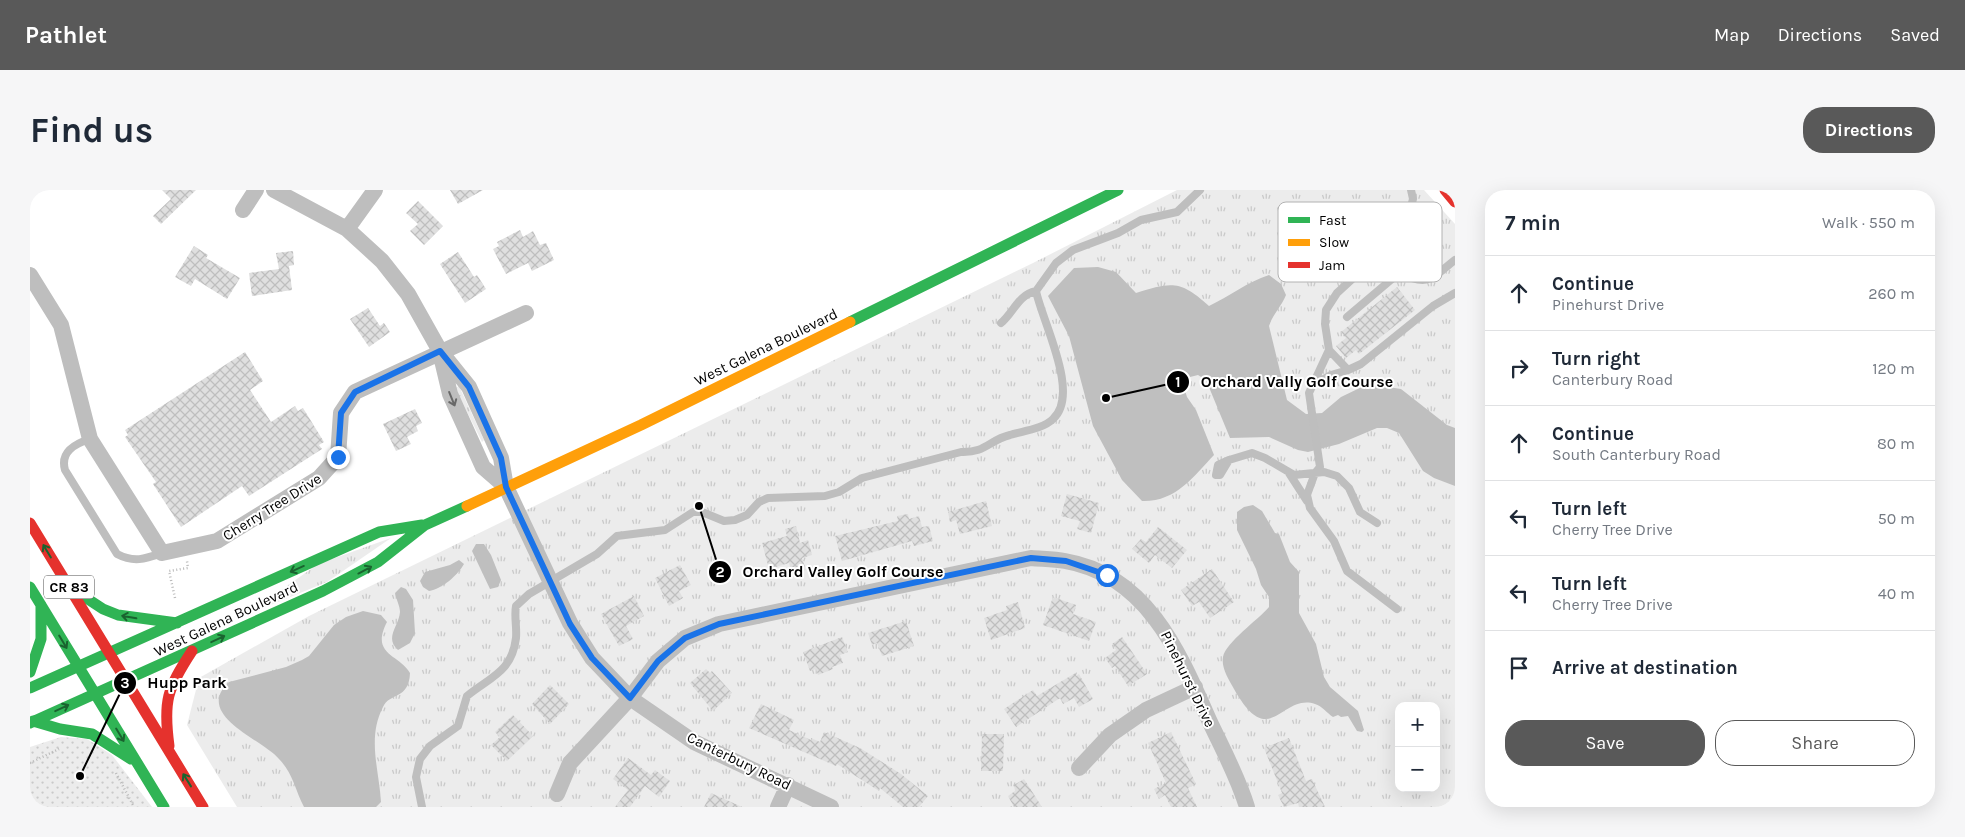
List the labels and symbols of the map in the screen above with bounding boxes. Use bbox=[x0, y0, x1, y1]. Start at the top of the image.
legend bbox=[1278, 202, 1442, 282]
text: Fast bbox=[1319, 212, 1346, 229]
text: Slow bbox=[1319, 234, 1349, 251]
text: Jam bbox=[1319, 257, 1345, 274]
street label: West Galena Boulevard bbox=[691, 304, 841, 390]
callout: Orchard Vally Golf Course bbox=[1166, 366, 1403, 397]
text: Orchard Vally Golf Course bbox=[1201, 372, 1393, 391]
text: 1 bbox=[1175, 373, 1181, 391]
one-way arrow bbox=[448, 391, 458, 406]
route end bbox=[327, 446, 350, 469]
street label: Cherry Tree Drive bbox=[219, 469, 325, 545]
one-way arrow bbox=[42, 544, 52, 558]
callout: Orchard Valley Golf Course bbox=[708, 556, 954, 587]
text: Orchard Valley Golf Course bbox=[743, 562, 943, 581]
text: 2 bbox=[715, 563, 725, 581]
one-way arrow bbox=[357, 564, 371, 574]
route start bbox=[1096, 564, 1119, 587]
one-way arrow bbox=[290, 565, 305, 575]
road number: CR 83 bbox=[44, 576, 94, 598]
street label: West Galena Boulevard bbox=[151, 578, 301, 660]
one-way arrow bbox=[121, 611, 137, 621]
street label: Pinehurst Drive bbox=[1157, 628, 1219, 730]
one-way arrow bbox=[59, 634, 69, 648]
one-way arrow bbox=[210, 634, 225, 644]
callout: Hupp Park bbox=[112, 667, 236, 698]
text: Hupp Park bbox=[147, 673, 227, 692]
text: 3 bbox=[120, 674, 130, 692]
one-way arrow bbox=[54, 702, 69, 712]
one-way arrow bbox=[116, 728, 126, 742]
street label: Canterbury Road bbox=[684, 728, 794, 794]
one-way arrow bbox=[181, 774, 191, 788]

